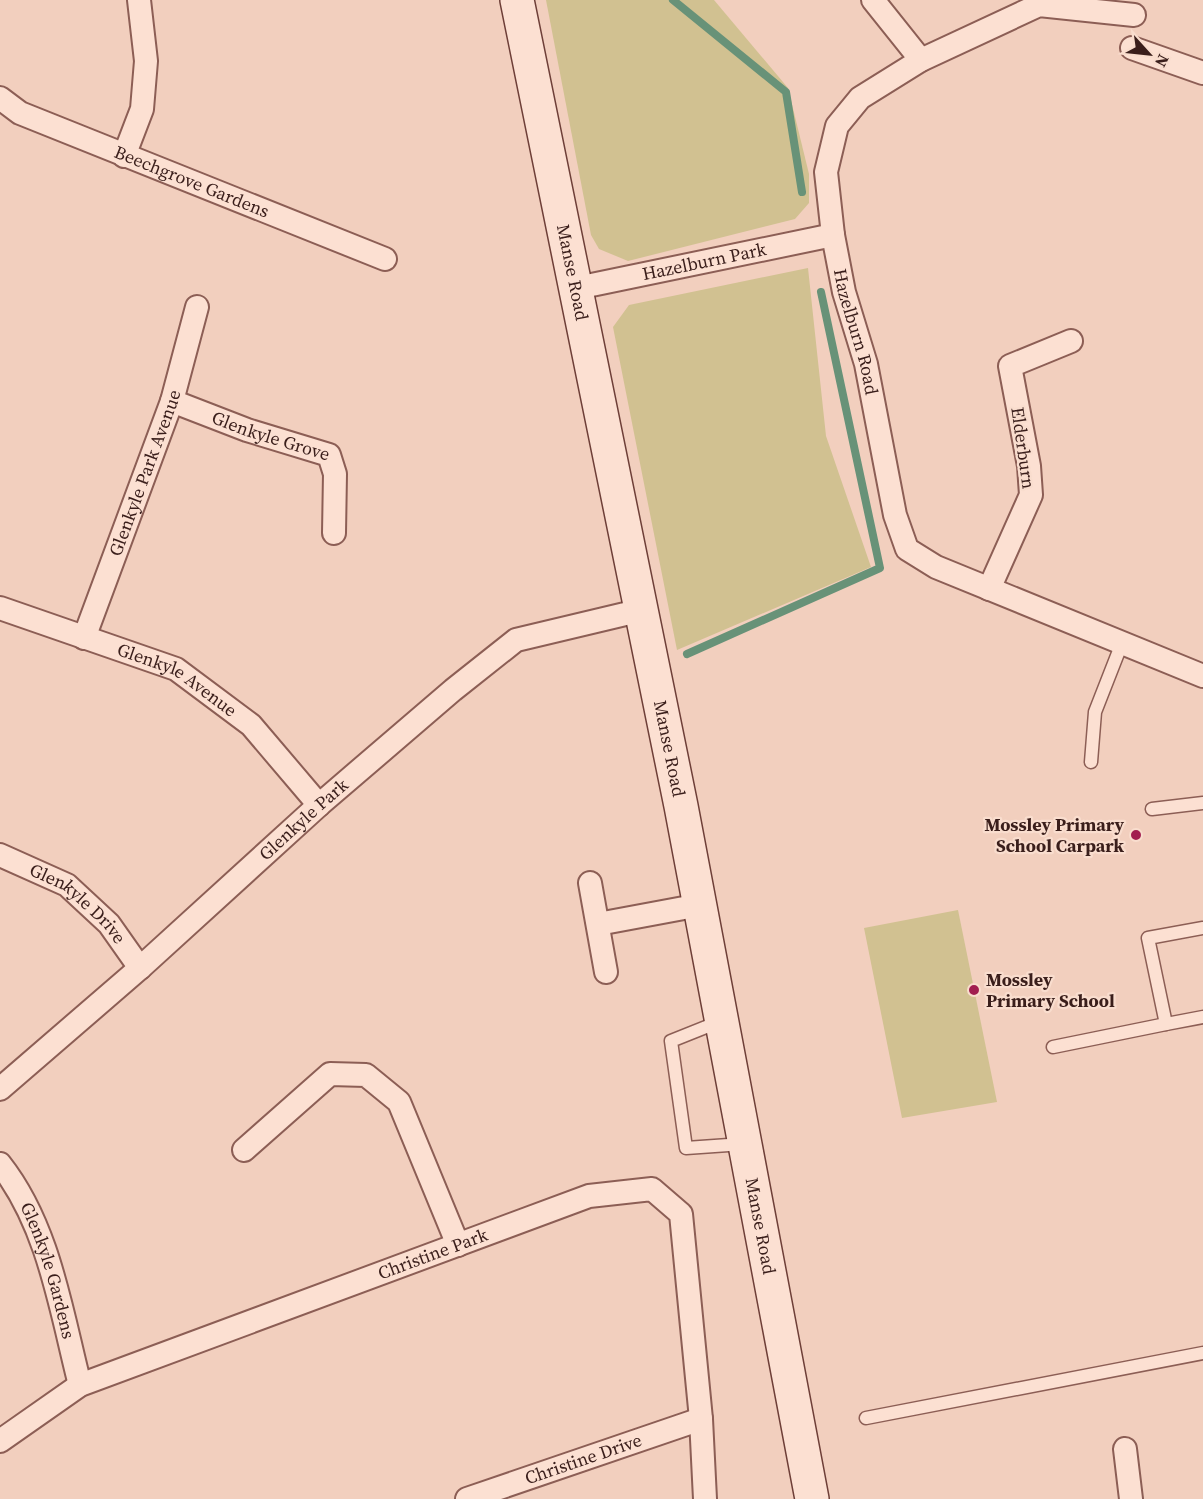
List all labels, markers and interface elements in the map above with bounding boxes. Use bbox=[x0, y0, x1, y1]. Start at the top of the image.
north arrow bbox=[1119, 24, 1179, 84]
text: N bbox=[1150, 51, 1175, 71]
street label: Beechgrove Gardens bbox=[111, 139, 273, 224]
street label: Manse Road bbox=[551, 222, 595, 323]
street label: Hazelburn Park bbox=[640, 236, 769, 286]
street label: Hazelburn Road bbox=[828, 266, 885, 397]
street label: Glenkyle Park Avenue bbox=[103, 387, 186, 559]
street label: Glenkyle Grove bbox=[208, 405, 333, 467]
street label: Elderburn bbox=[1005, 405, 1042, 490]
street label: Glenkyle Avenue bbox=[114, 637, 242, 722]
street label: Manse Road bbox=[648, 698, 692, 799]
street label: Glenkyle Park bbox=[253, 772, 353, 866]
place label: Mossley Primary School Carpark bbox=[985, 812, 1124, 858]
marker: Mossley Primary School Carpark bbox=[1129, 828, 1143, 842]
street label: Glenkyle Drive bbox=[26, 857, 132, 949]
place label: Mossley Primary School bbox=[986, 967, 1115, 1013]
marker: Mossley Primary School bbox=[967, 983, 981, 997]
street label: Manse Road bbox=[740, 1176, 782, 1276]
street label: Glenkyle Gardens bbox=[14, 1198, 82, 1341]
street label: Christine Park bbox=[374, 1222, 491, 1285]
street label: Christine Drive bbox=[521, 1427, 645, 1490]

